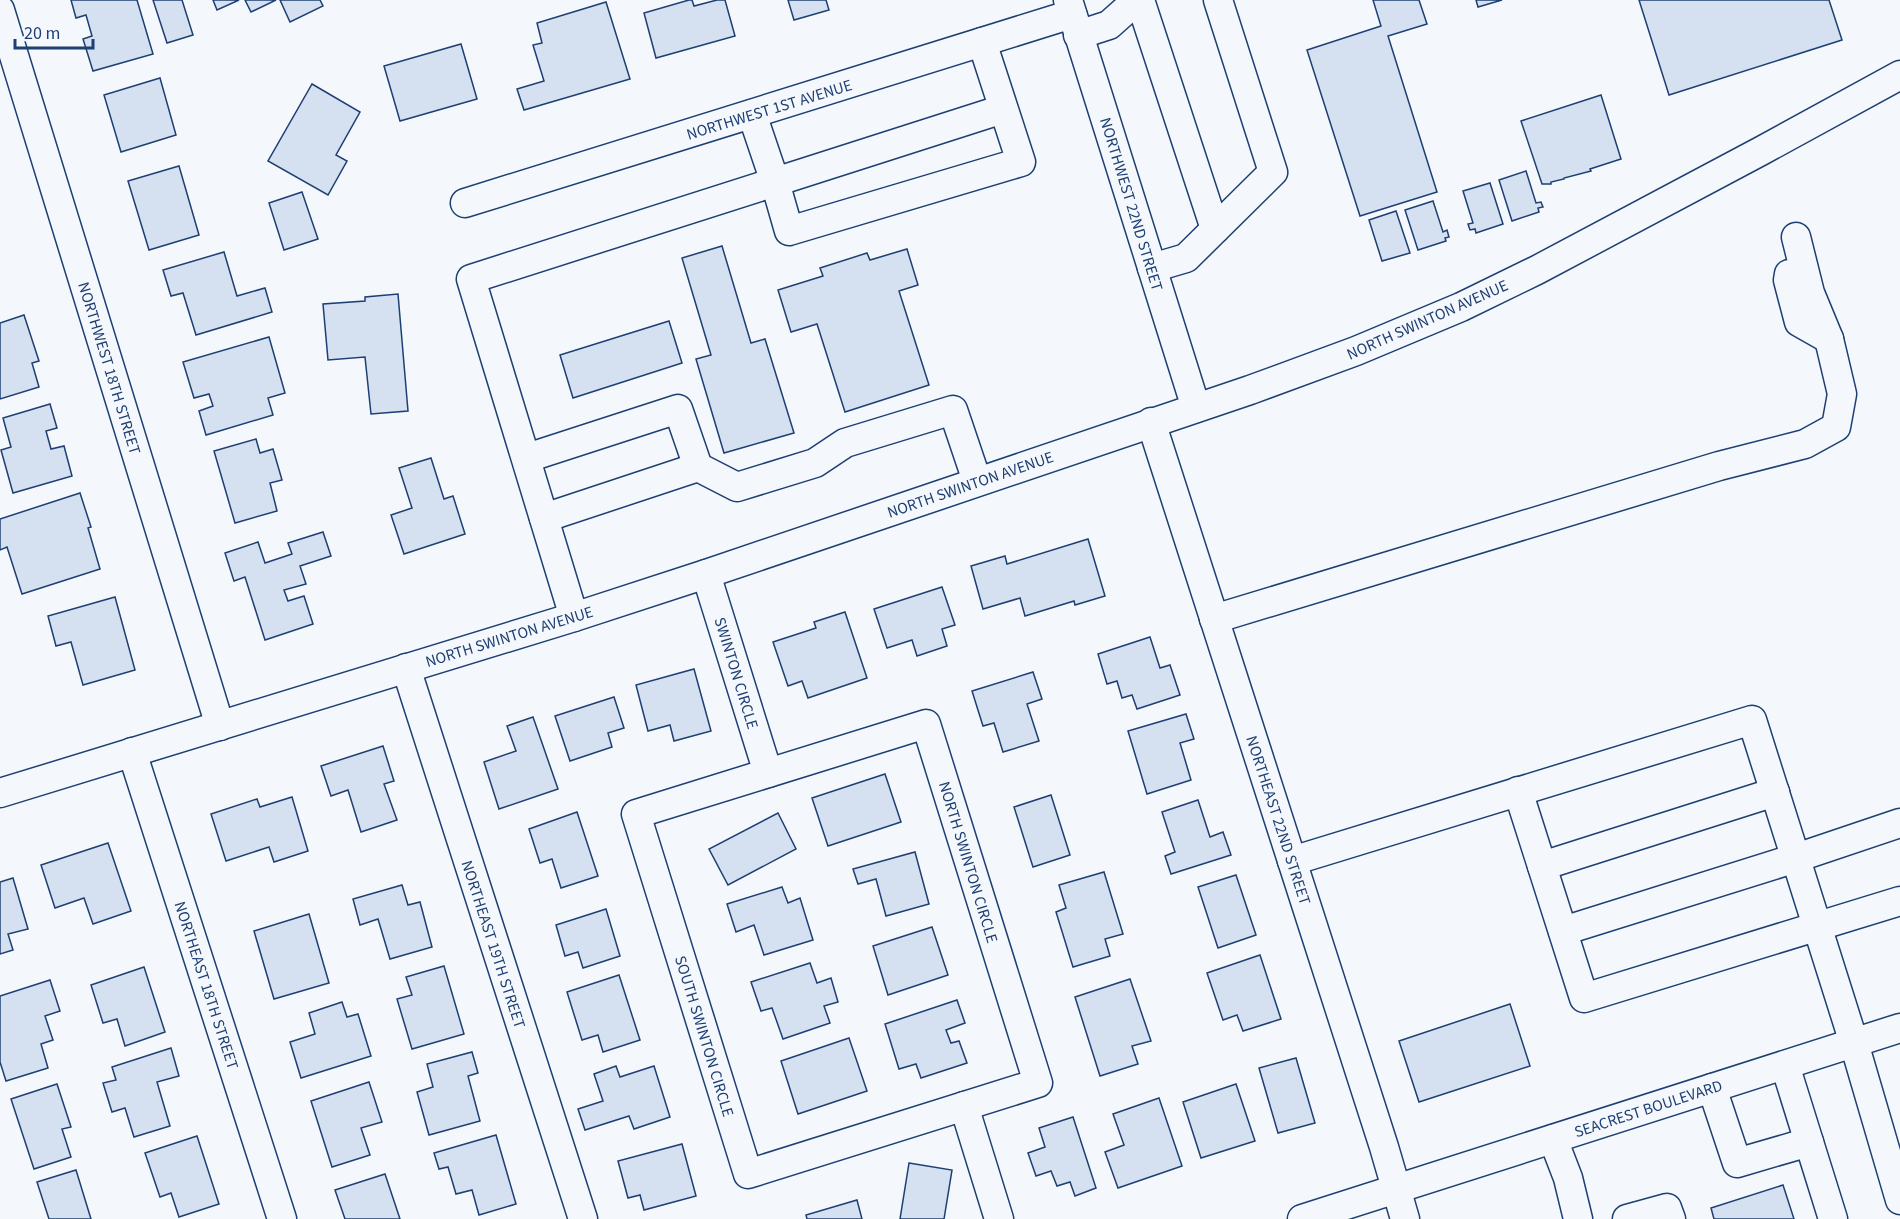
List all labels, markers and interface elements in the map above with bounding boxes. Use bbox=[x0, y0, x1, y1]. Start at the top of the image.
scale bar bbox=[15, 12, 93, 50]
text: 20 m bbox=[24, 21, 60, 46]
street label: NORTHWEST 1ST AVENUE bbox=[684, 74, 855, 146]
street label: NORTHWEST 22ND STREET bbox=[1094, 115, 1168, 294]
street label: NORTH SWINTON AVENUE bbox=[1343, 274, 1512, 365]
street label: NORTHWEST 18TH STREET bbox=[72, 279, 146, 458]
street label: NORTH SWINTON AVENUE bbox=[884, 446, 1056, 524]
street label: NORTH SWINTON AVENUE bbox=[423, 601, 596, 673]
street label: SWINTON CIRCLE bbox=[709, 615, 764, 732]
street label: NORTHEAST 22ND STREET bbox=[1240, 733, 1316, 908]
street label: NORTH SWINTON CIRCLE bbox=[933, 779, 1003, 946]
street label: NORTHEAST 19TH STREET bbox=[455, 857, 531, 1032]
street label: NORTHEAST 18TH STREET bbox=[168, 898, 244, 1073]
street label: SOUTH SWINTON CIRCLE bbox=[669, 953, 739, 1120]
street label: SEACREST BOULEVARD bbox=[1571, 1075, 1725, 1143]

